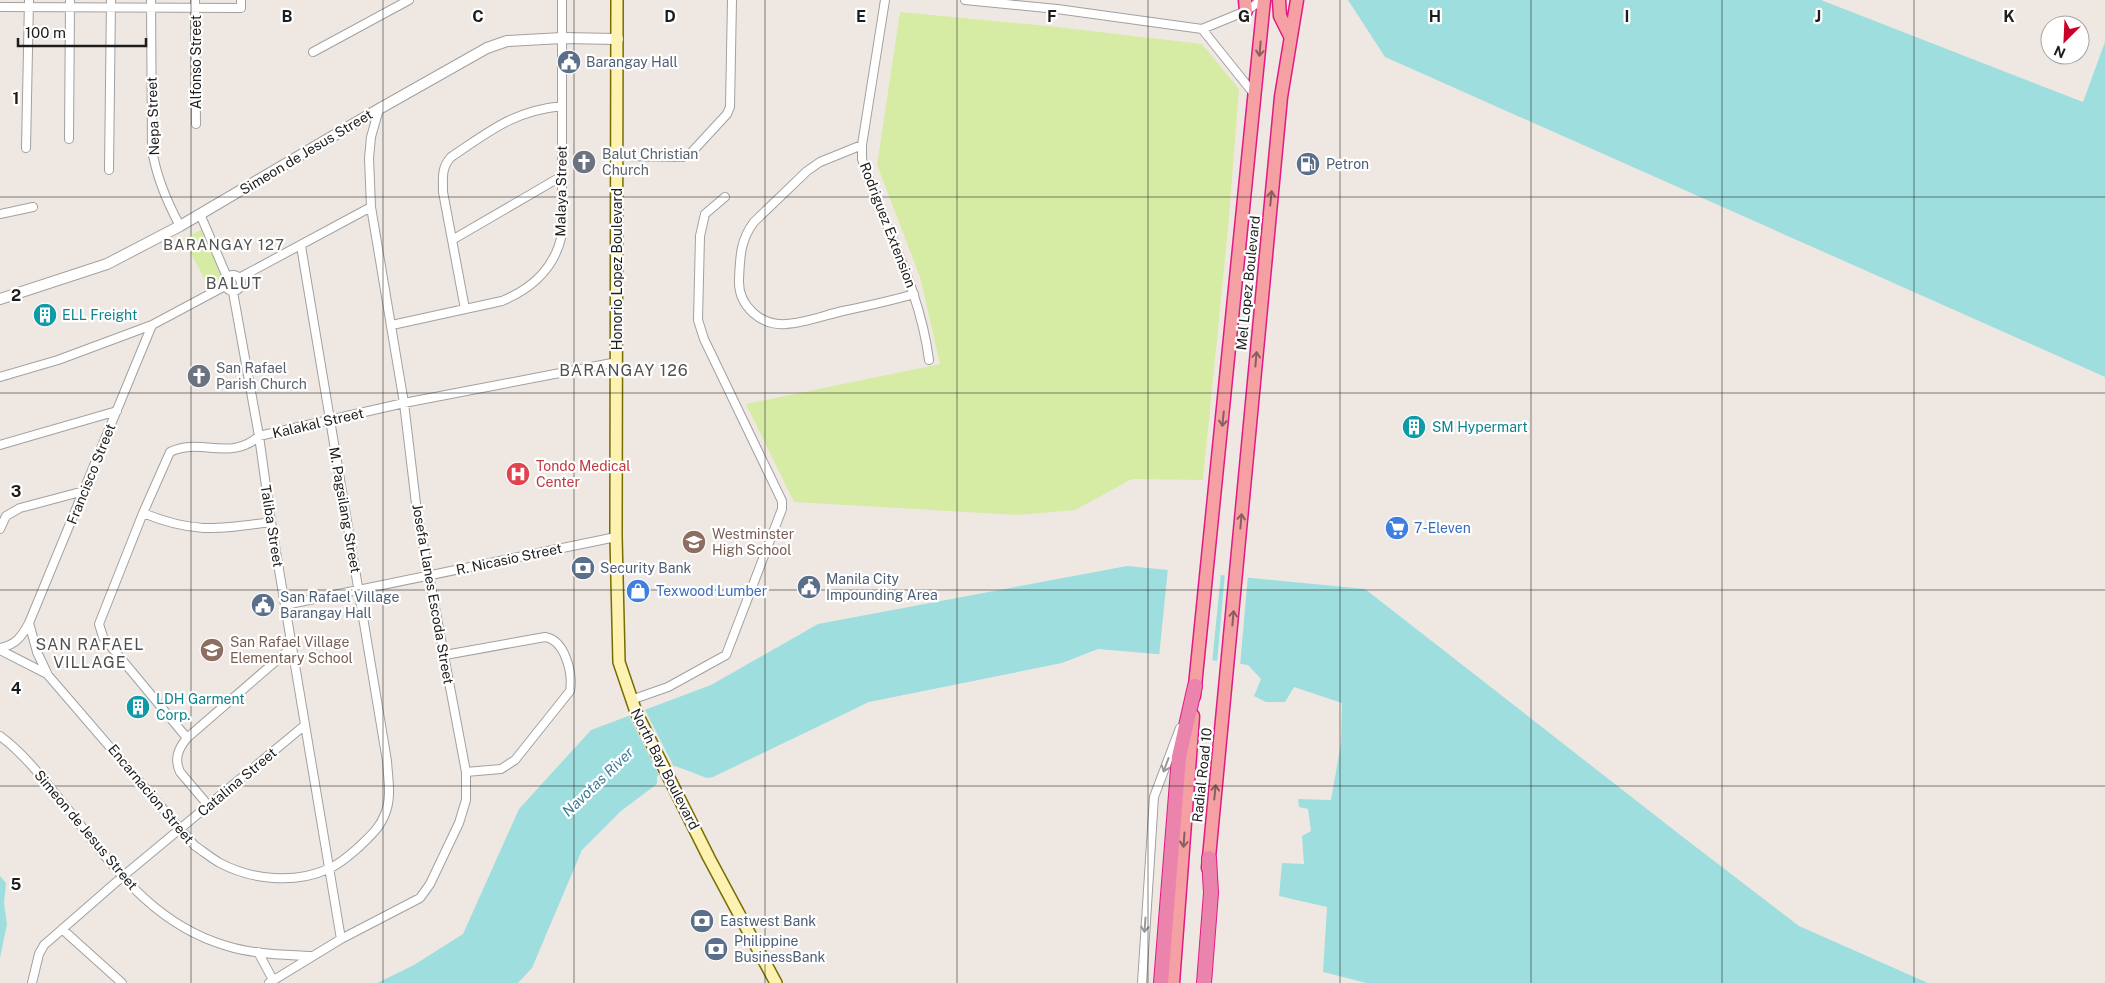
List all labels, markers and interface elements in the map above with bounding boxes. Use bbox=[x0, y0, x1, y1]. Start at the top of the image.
text: B bbox=[282, 7, 293, 26]
text: C bbox=[472, 7, 484, 26]
text: D bbox=[664, 7, 676, 26]
text: E bbox=[856, 7, 866, 26]
text: F bbox=[1047, 7, 1057, 26]
text: G bbox=[1238, 7, 1250, 26]
text: H bbox=[1429, 7, 1441, 26]
text: I bbox=[1625, 7, 1629, 26]
text: J bbox=[1815, 7, 1821, 26]
text: K bbox=[2003, 7, 2015, 26]
scale bar bbox=[18, 15, 145, 47]
street label: Alfonso Street bbox=[188, 15, 204, 109]
north arrow bbox=[2040, 15, 2090, 65]
text: 100 m bbox=[25, 24, 66, 41]
one-way arrow bbox=[1255, 40, 1265, 56]
text: N bbox=[2051, 42, 2068, 61]
public building icon: Barangay Hall bbox=[556, 49, 582, 75]
place label: Barangay Hall bbox=[586, 54, 678, 70]
street label: Nepa Street bbox=[144, 76, 162, 156]
text: 1 bbox=[13, 89, 19, 108]
street label: Simeon de Jesus Street bbox=[237, 106, 375, 198]
street label: Malaya Street bbox=[552, 145, 570, 237]
place label: Balut Christian Church bbox=[602, 146, 698, 178]
church icon: Balut Christian Church bbox=[571, 149, 597, 175]
fuel station icon: Petron bbox=[1295, 151, 1321, 177]
place label: Petron bbox=[1326, 156, 1369, 172]
street label: Rodriguez Extension bbox=[857, 160, 919, 290]
street label: Honorio Lopez Boulevard bbox=[609, 188, 625, 350]
one-way arrow bbox=[1266, 190, 1276, 206]
street label: Mel Lopez Boulevard bbox=[1233, 215, 1263, 351]
district label: BARANGAY 127 bbox=[163, 236, 285, 253]
district label: BALUT bbox=[206, 274, 262, 293]
text: 2 bbox=[11, 286, 21, 305]
building icon: ELL Freight bbox=[32, 302, 58, 328]
place label: ELL Freight bbox=[62, 307, 137, 323]
one-way arrow bbox=[1251, 352, 1260, 368]
place label: San Rafael Parish Church bbox=[216, 360, 307, 392]
district label: BARANGAY 126 bbox=[559, 361, 689, 380]
church icon: San Rafael Parish Church bbox=[186, 363, 212, 389]
street label: Kalakal Street bbox=[271, 405, 365, 441]
one-way arrow bbox=[1218, 411, 1228, 427]
building icon: SM Hypermart bbox=[1401, 414, 1427, 440]
place label: SM Hypermart bbox=[1432, 419, 1528, 435]
street label: Francisco Street bbox=[64, 421, 118, 527]
street label: M. Pagsilang Street bbox=[326, 446, 364, 574]
place label: Tondo Medical Center bbox=[536, 458, 631, 490]
hospital icon: Tondo Medical Center bbox=[505, 461, 531, 487]
text: 3 bbox=[11, 482, 21, 501]
street label: Taliba Street bbox=[258, 484, 286, 568]
street label: Josefa Llanes Escoda Street bbox=[409, 503, 457, 685]
one-way arrow bbox=[1236, 514, 1246, 530]
supermarket icon: 7-Eleven bbox=[1384, 515, 1410, 541]
place label: 7-Eleven bbox=[1414, 520, 1471, 536]
place label: Westminster High School bbox=[712, 526, 794, 558]
school or university icon: Westminster High School bbox=[681, 529, 707, 555]
street label: R. Nicasio Street bbox=[455, 540, 563, 578]
bank icon: Security Bank bbox=[570, 555, 596, 581]
place label: Security Bank bbox=[600, 560, 692, 576]
place label: Manila City Impounding Area bbox=[826, 571, 938, 603]
public building icon: Manila City Impounding Area bbox=[796, 574, 822, 600]
shop icon: Texwood Lumber bbox=[625, 578, 651, 604]
place label: Texwood Lumber bbox=[656, 583, 767, 599]
place label: San Rafael Village Barangay Hall bbox=[280, 589, 399, 621]
public building icon: San Rafael Village Barangay Hall bbox=[250, 592, 276, 618]
one-way arrow bbox=[1228, 610, 1237, 626]
place label: San Rafael Village Elementary School bbox=[230, 634, 353, 666]
district label: SAN RAFAEL VILLAGE bbox=[35, 635, 145, 672]
school or university icon: San Rafael Village Elementary School bbox=[199, 637, 225, 663]
text: 4 bbox=[11, 679, 22, 698]
place label: LDH Garment Corp. bbox=[156, 691, 245, 723]
building icon: LDH Garment Corp. bbox=[125, 694, 151, 720]
street label: North Bay Boulevard bbox=[627, 706, 703, 832]
street label: Radial Road 10 bbox=[1189, 727, 1215, 823]
street label: Encarnacion Street bbox=[105, 741, 197, 847]
water label: Navotas River bbox=[559, 743, 637, 820]
street label: Catalina Street bbox=[194, 744, 280, 820]
one-way arrow bbox=[1161, 757, 1170, 772]
street label: Simeon de Jesus Street bbox=[31, 767, 141, 893]
one-way arrow bbox=[1211, 784, 1220, 800]
one-way arrow bbox=[1179, 832, 1188, 848]
text: 5 bbox=[11, 875, 22, 894]
bank icon: Eastwest Bank bbox=[689, 908, 715, 934]
place label: Eastwest Bank bbox=[720, 913, 816, 929]
one-way arrow bbox=[1141, 917, 1150, 933]
place label: Philippine BusinessBank bbox=[734, 933, 825, 965]
bank icon: Philippine BusinessBank bbox=[703, 936, 729, 962]

